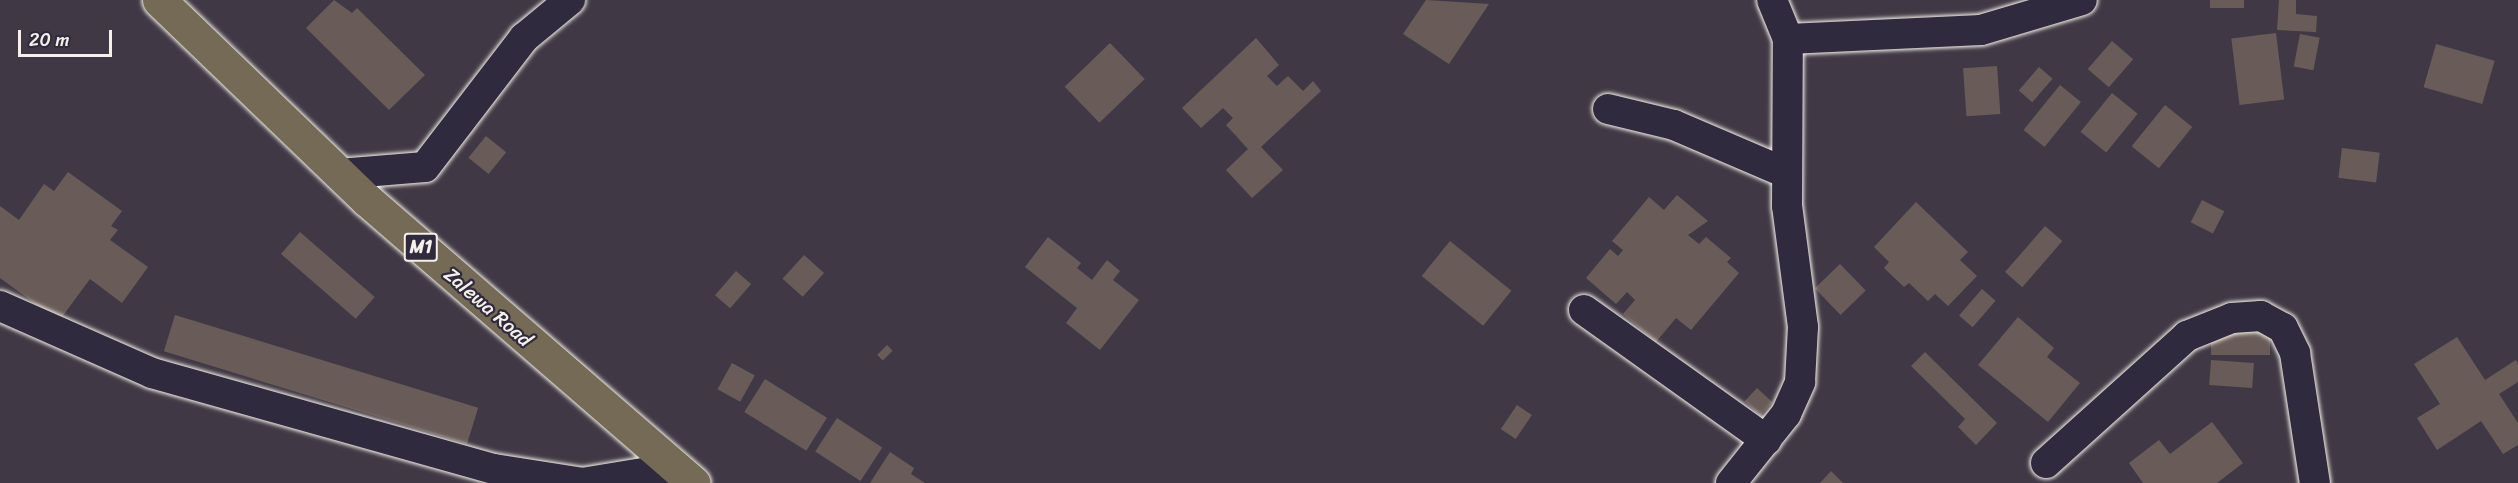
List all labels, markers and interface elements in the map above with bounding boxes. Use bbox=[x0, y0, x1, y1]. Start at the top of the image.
scale bar bbox=[21, 18, 116, 56]
text: 20 m bbox=[29, 24, 69, 56]
road number: M1 bbox=[403, 232, 439, 262]
street label: Zalewa Road bbox=[439, 262, 537, 352]

